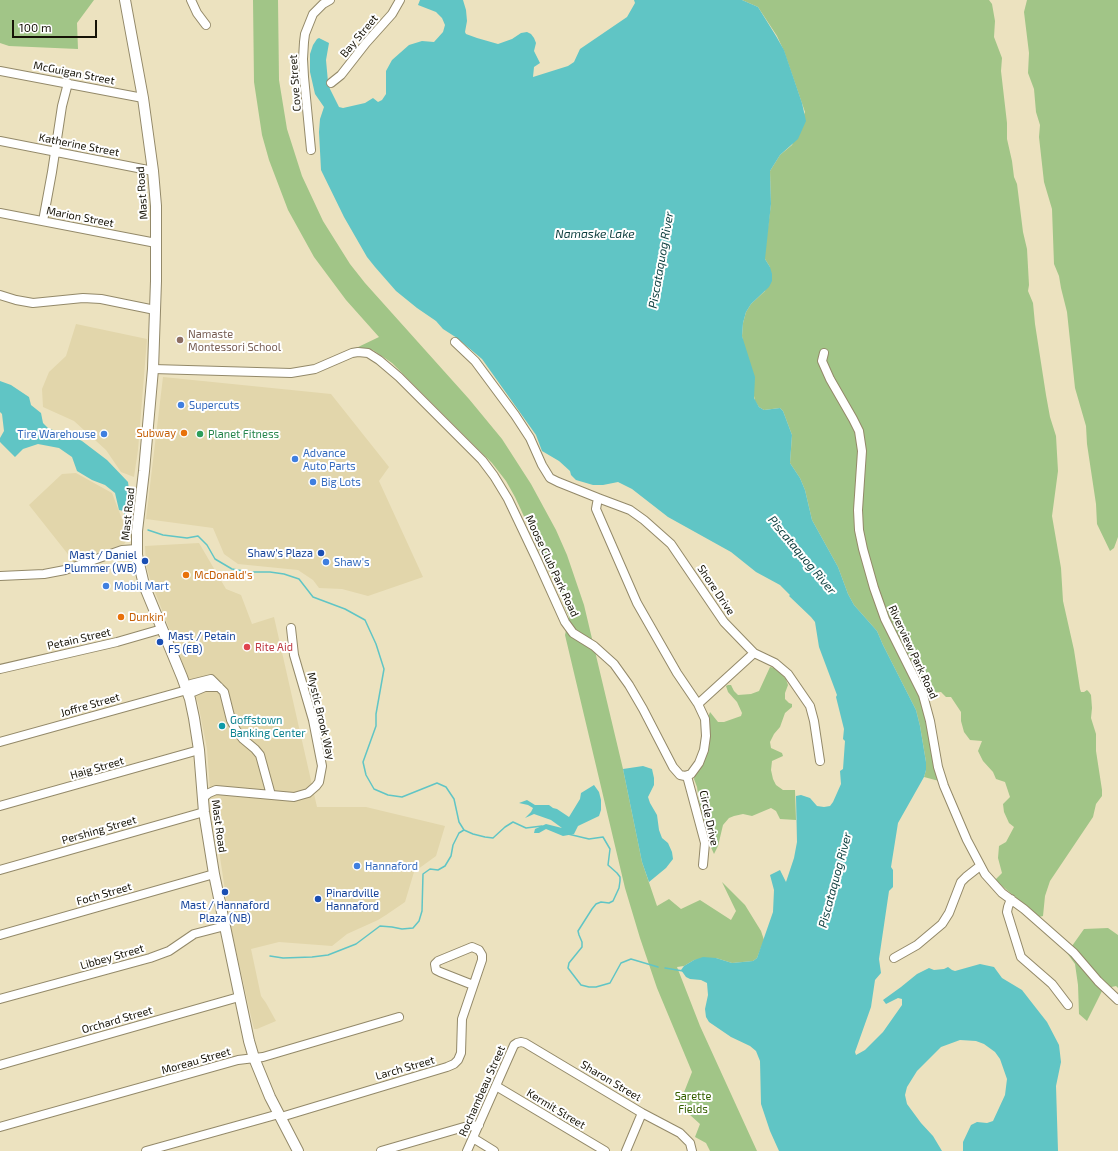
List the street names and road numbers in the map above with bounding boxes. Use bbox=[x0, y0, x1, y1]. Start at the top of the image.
street label: Bay Street bbox=[337, 12, 381, 60]
street label: Cove Street bbox=[286, 54, 304, 112]
street label: McGuigan Street bbox=[32, 59, 116, 87]
street label: Katherine Street bbox=[38, 131, 120, 159]
street label: Mast Road bbox=[134, 166, 150, 220]
street label: Marion Street bbox=[45, 204, 115, 230]
street label: Mast Road bbox=[119, 487, 137, 541]
street label: Moose Club Park Road bbox=[523, 513, 581, 619]
street label: Shore Drive bbox=[694, 562, 738, 618]
street label: Riverview Park Road bbox=[885, 603, 941, 701]
street label: Petain Street bbox=[46, 625, 112, 653]
street label: Mystic Brook Way bbox=[304, 671, 338, 761]
street label: Joffre Street bbox=[59, 690, 121, 720]
street label: Haig Street bbox=[69, 754, 125, 782]
street label: Circle Drive bbox=[697, 789, 721, 847]
street label: Mast Road bbox=[209, 799, 229, 853]
street label: Pershing Street bbox=[60, 813, 138, 847]
street label: Foch Street bbox=[75, 880, 133, 908]
street label: Libbey Street bbox=[79, 942, 145, 972]
street label: Orchard Street bbox=[80, 1004, 154, 1036]
street label: Rochambeau Street bbox=[456, 1044, 508, 1138]
street label: Moreau Street bbox=[160, 1045, 232, 1077]
street label: Larch Street bbox=[374, 1053, 436, 1083]
street label: Sharon Street bbox=[578, 1058, 644, 1104]
street label: Kermit Street bbox=[524, 1086, 588, 1132]

